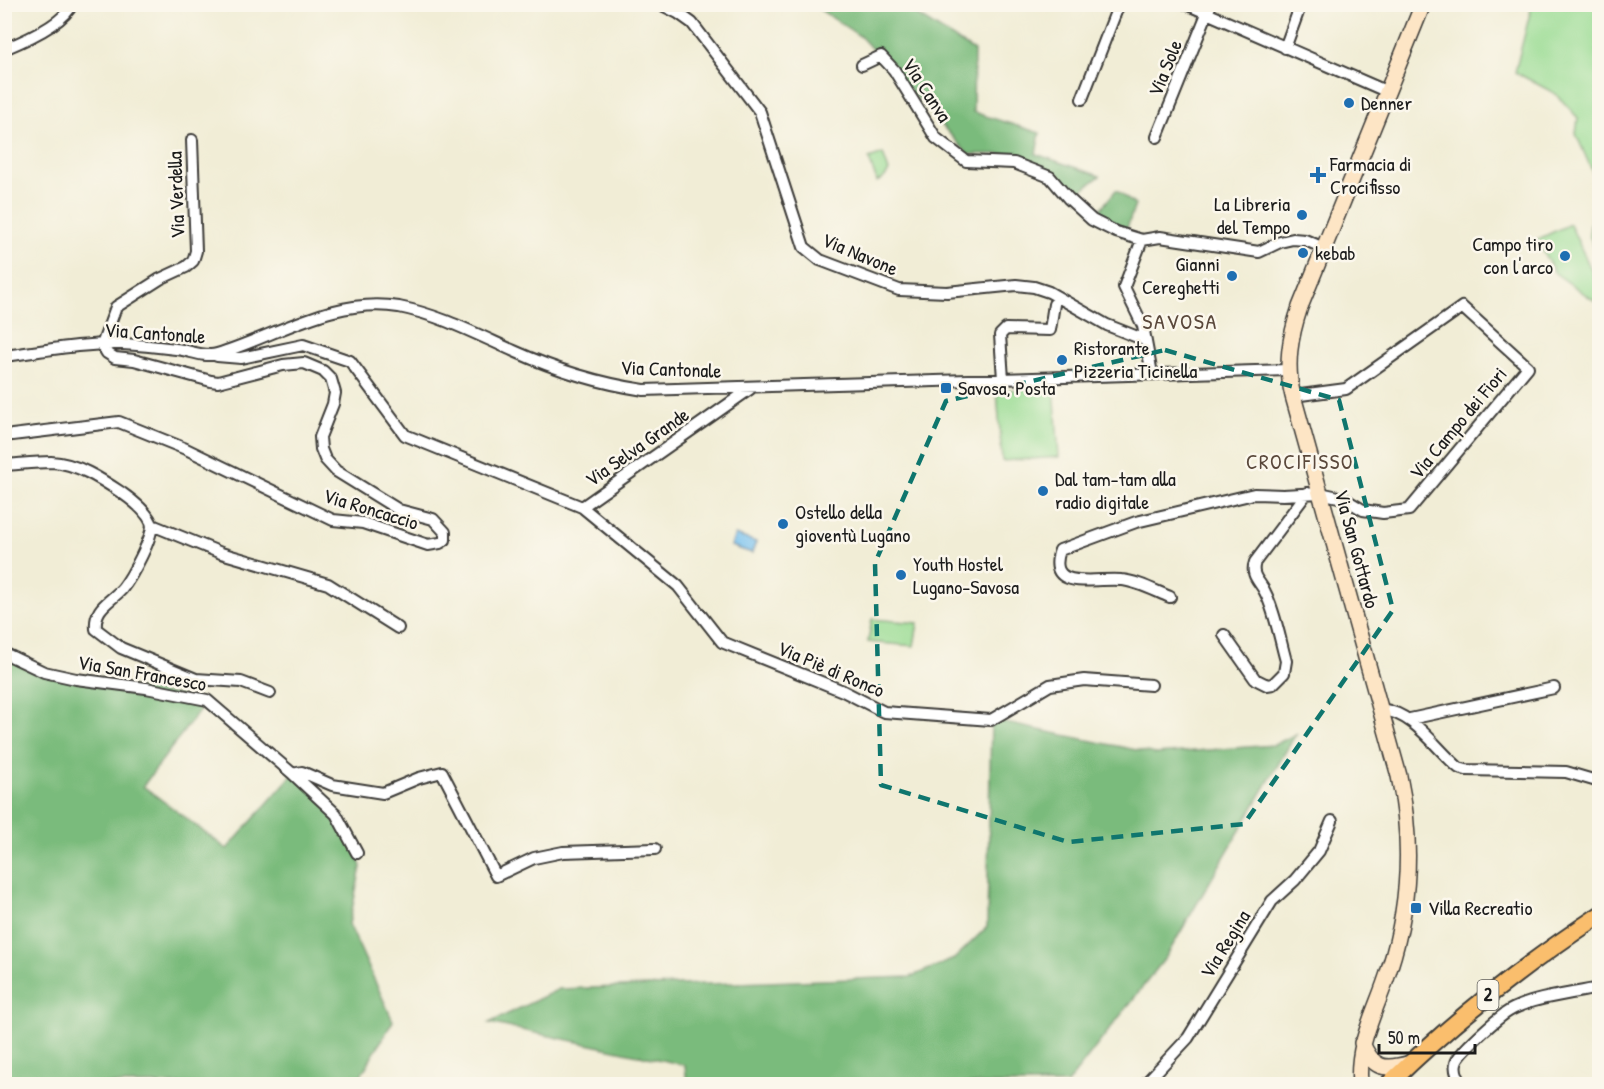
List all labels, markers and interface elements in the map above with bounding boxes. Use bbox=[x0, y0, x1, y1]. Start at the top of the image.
street label: Via Sole bbox=[1141, 36, 1188, 100]
street label: Via Canva bbox=[897, 52, 958, 127]
place label: Denner bbox=[1361, 89, 1413, 116]
marker: Denner bbox=[1342, 96, 1356, 110]
place label: Farmacia di Crocifisso bbox=[1329, 150, 1411, 200]
street label: Via Verdella bbox=[160, 151, 191, 239]
marker: Farmacia di Crocifisso bbox=[1311, 168, 1325, 182]
place label: La Libreria del Tempo bbox=[1214, 190, 1290, 240]
marker: La Libreria del Tempo bbox=[1295, 208, 1309, 222]
street label: Via Navone bbox=[818, 226, 902, 282]
place label: Campo tiro con l'arco bbox=[1472, 230, 1553, 280]
place label: kebab bbox=[1315, 239, 1356, 266]
marker: kebab bbox=[1296, 246, 1310, 260]
marker: Campo tiro con l'arco bbox=[1558, 249, 1572, 263]
place label: Gianni Cereghetti bbox=[1142, 250, 1220, 300]
marker: Gianni Cereghetti bbox=[1225, 269, 1239, 283]
district label: SAVOSA bbox=[1142, 306, 1218, 336]
street label: Via Cantonale bbox=[104, 316, 206, 349]
place label: Ristorante Pizzeria Ticinella bbox=[1074, 334, 1197, 384]
street label: Via Cantonale bbox=[620, 353, 722, 384]
marker: Ristorante Pizzeria Ticinella bbox=[1055, 353, 1069, 367]
street label: Via Campo dei Fiori bbox=[1403, 361, 1513, 485]
place label: Savosa, Posta bbox=[958, 374, 1056, 401]
marker: Savosa, Posta bbox=[939, 381, 953, 395]
street label: Via Selva Grande bbox=[579, 401, 694, 492]
district label: CROCIFISSO bbox=[1246, 447, 1354, 476]
place label: Dal tam-tam alla radio digitale bbox=[1055, 465, 1176, 515]
street label: Via Roncaccio bbox=[320, 481, 422, 536]
marker: Dal tam-tam alla radio digitale bbox=[1036, 484, 1050, 498]
street label: Via San Gottardo bbox=[1329, 487, 1386, 611]
place label: Ostello della gioventù Lugano bbox=[795, 498, 910, 548]
marker: Ostello della gioventù Lugano bbox=[776, 517, 790, 531]
place label: Youth Hostel Lugano-Savosa bbox=[913, 550, 1019, 600]
marker: Youth Hostel Lugano-Savosa bbox=[894, 568, 908, 582]
street label: Via Piè di Ronco bbox=[774, 634, 889, 703]
street label: Via San Francesco bbox=[76, 648, 209, 697]
place label: Villa Recreatio bbox=[1428, 894, 1533, 921]
marker: Villa Recreatio bbox=[1409, 901, 1423, 915]
street label: Via Regina bbox=[1193, 904, 1256, 983]
road number: 2 bbox=[1478, 980, 1498, 1010]
scale bar bbox=[1379, 1017, 1475, 1055]
text: 50 m bbox=[1388, 1025, 1420, 1050]

